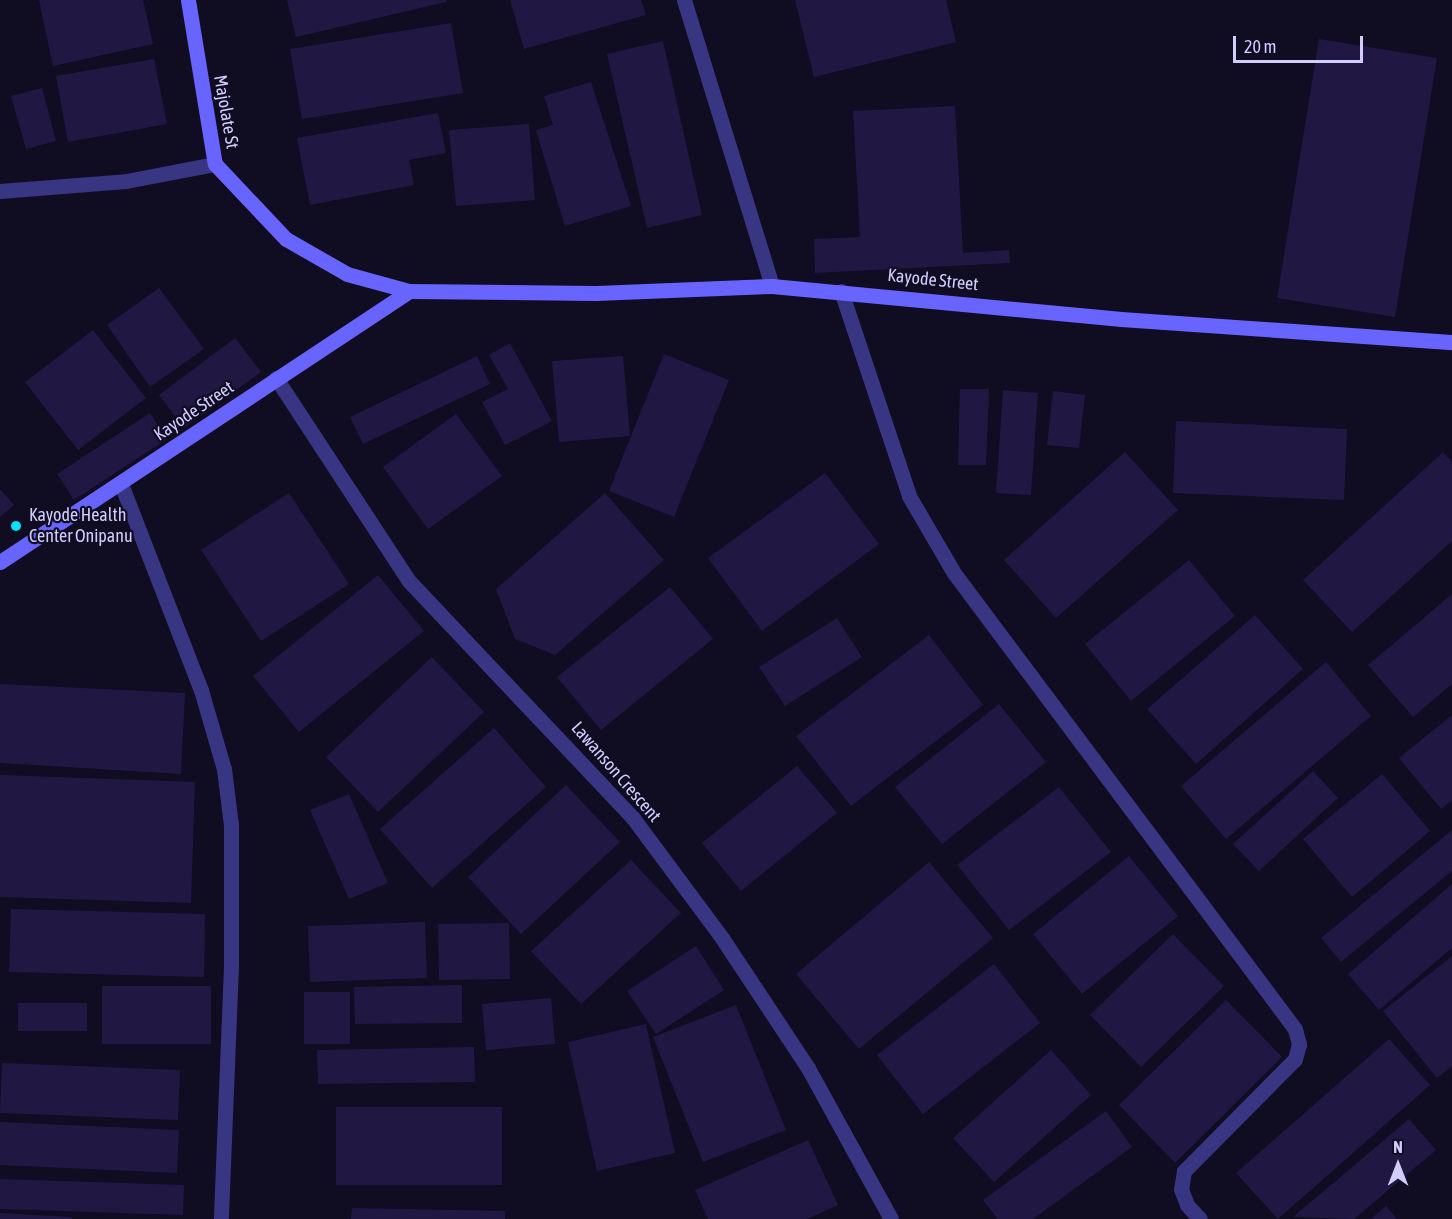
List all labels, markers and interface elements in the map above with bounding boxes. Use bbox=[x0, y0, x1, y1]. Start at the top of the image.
scale bar bbox=[1236, 24, 1366, 62]
text: 20 m bbox=[1244, 36, 1276, 57]
street label: Majolate St bbox=[209, 73, 243, 151]
street label: Kayode Street bbox=[887, 264, 979, 296]
street label: Kayode Street bbox=[150, 377, 238, 445]
place label: Kayode Health Center Onipanu bbox=[29, 505, 133, 548]
marker: Kayode Health Center Onipanu bbox=[7, 517, 25, 535]
street label: Lawanson Crescent bbox=[567, 717, 665, 827]
north arrow bbox=[1368, 1135, 1428, 1195]
text: N bbox=[1393, 1138, 1403, 1156]

